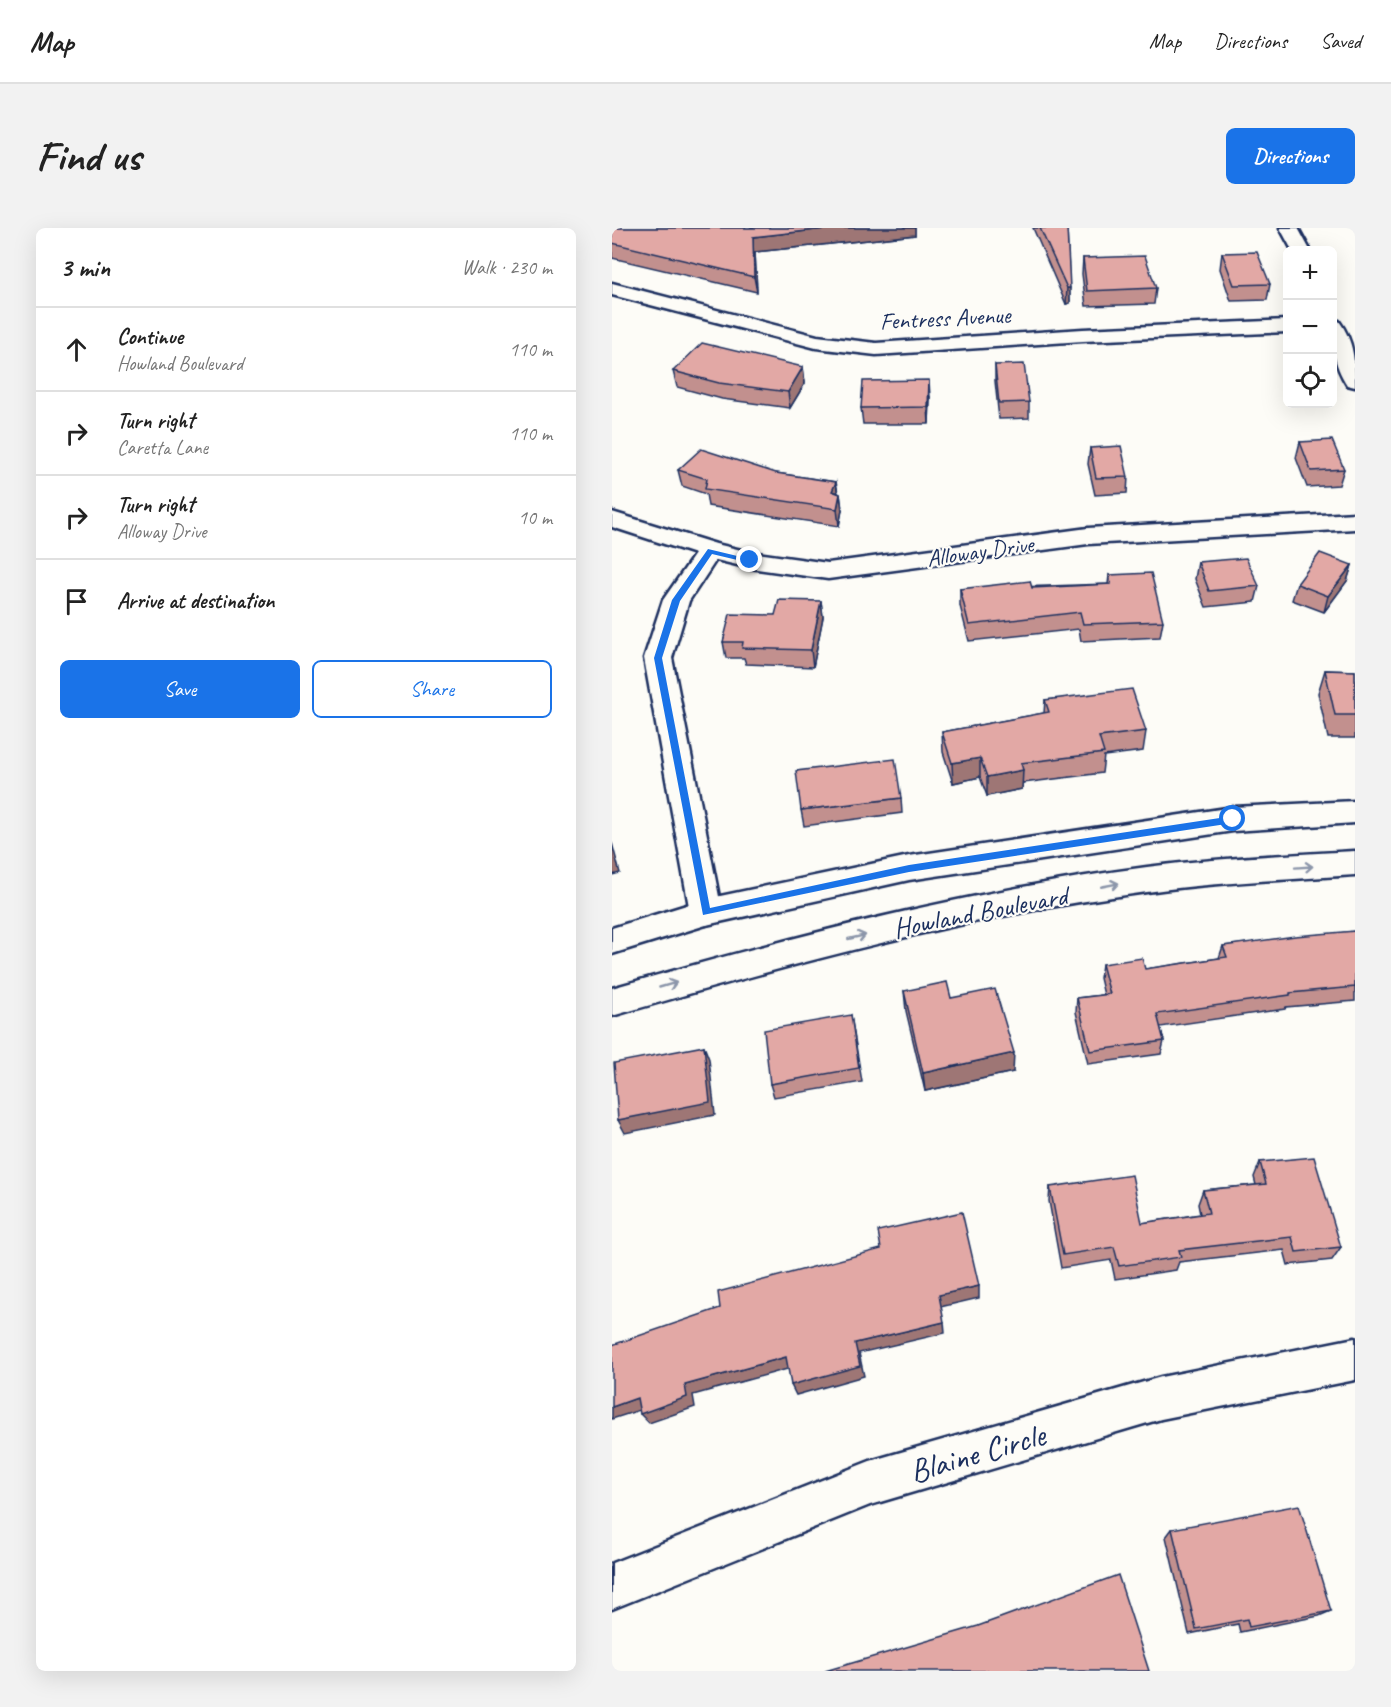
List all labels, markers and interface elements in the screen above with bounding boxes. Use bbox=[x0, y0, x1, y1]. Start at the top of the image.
text: Map bbox=[30, 24, 73, 59]
text: Map bbox=[1149, 28, 1181, 54]
text: Directions bbox=[1214, 28, 1287, 54]
text: Saved bbox=[1320, 28, 1361, 54]
button: Directions bbox=[1226, 128, 1355, 184]
text: Find us bbox=[36, 130, 141, 183]
map controls bbox=[1283, 246, 1337, 408]
button: + bbox=[1283, 246, 1337, 300]
text: 3 min bbox=[60, 251, 110, 284]
text: Walk · 230 m bbox=[462, 255, 552, 280]
street label: Fentress Avenue bbox=[879, 299, 1013, 336]
button: − bbox=[1283, 300, 1337, 354]
text: Continue bbox=[117, 323, 183, 351]
icon: ahead bbox=[60, 333, 93, 366]
text: 110 m bbox=[509, 337, 552, 362]
text: Howland Boulevard bbox=[117, 351, 243, 376]
button: locate bbox=[1283, 354, 1337, 408]
text: Turn right bbox=[117, 407, 194, 435]
icon: right bbox=[60, 417, 93, 450]
text: 110 m bbox=[509, 421, 552, 446]
text: Caretta Lane bbox=[117, 435, 208, 460]
text: Turn right bbox=[117, 491, 194, 519]
icon: right bbox=[60, 501, 93, 534]
text: 10 m bbox=[518, 505, 552, 530]
text: Alloway Drive bbox=[117, 519, 207, 544]
street label: Alloway Drive bbox=[925, 528, 1037, 573]
route end bbox=[736, 546, 762, 572]
icon: arrive bbox=[60, 585, 93, 618]
text: Arrive at destination bbox=[117, 587, 274, 615]
button: Save bbox=[60, 660, 300, 718]
button: Share bbox=[312, 660, 552, 718]
route start bbox=[1219, 805, 1245, 831]
one-way arrow bbox=[1293, 861, 1313, 872]
street label: Howland Boulevard bbox=[890, 877, 1074, 946]
one-way arrow bbox=[1099, 879, 1119, 890]
one-way arrow bbox=[847, 931, 866, 943]
one-way arrow bbox=[658, 979, 677, 990]
street label: Blaine Circle bbox=[905, 1413, 1052, 1492]

